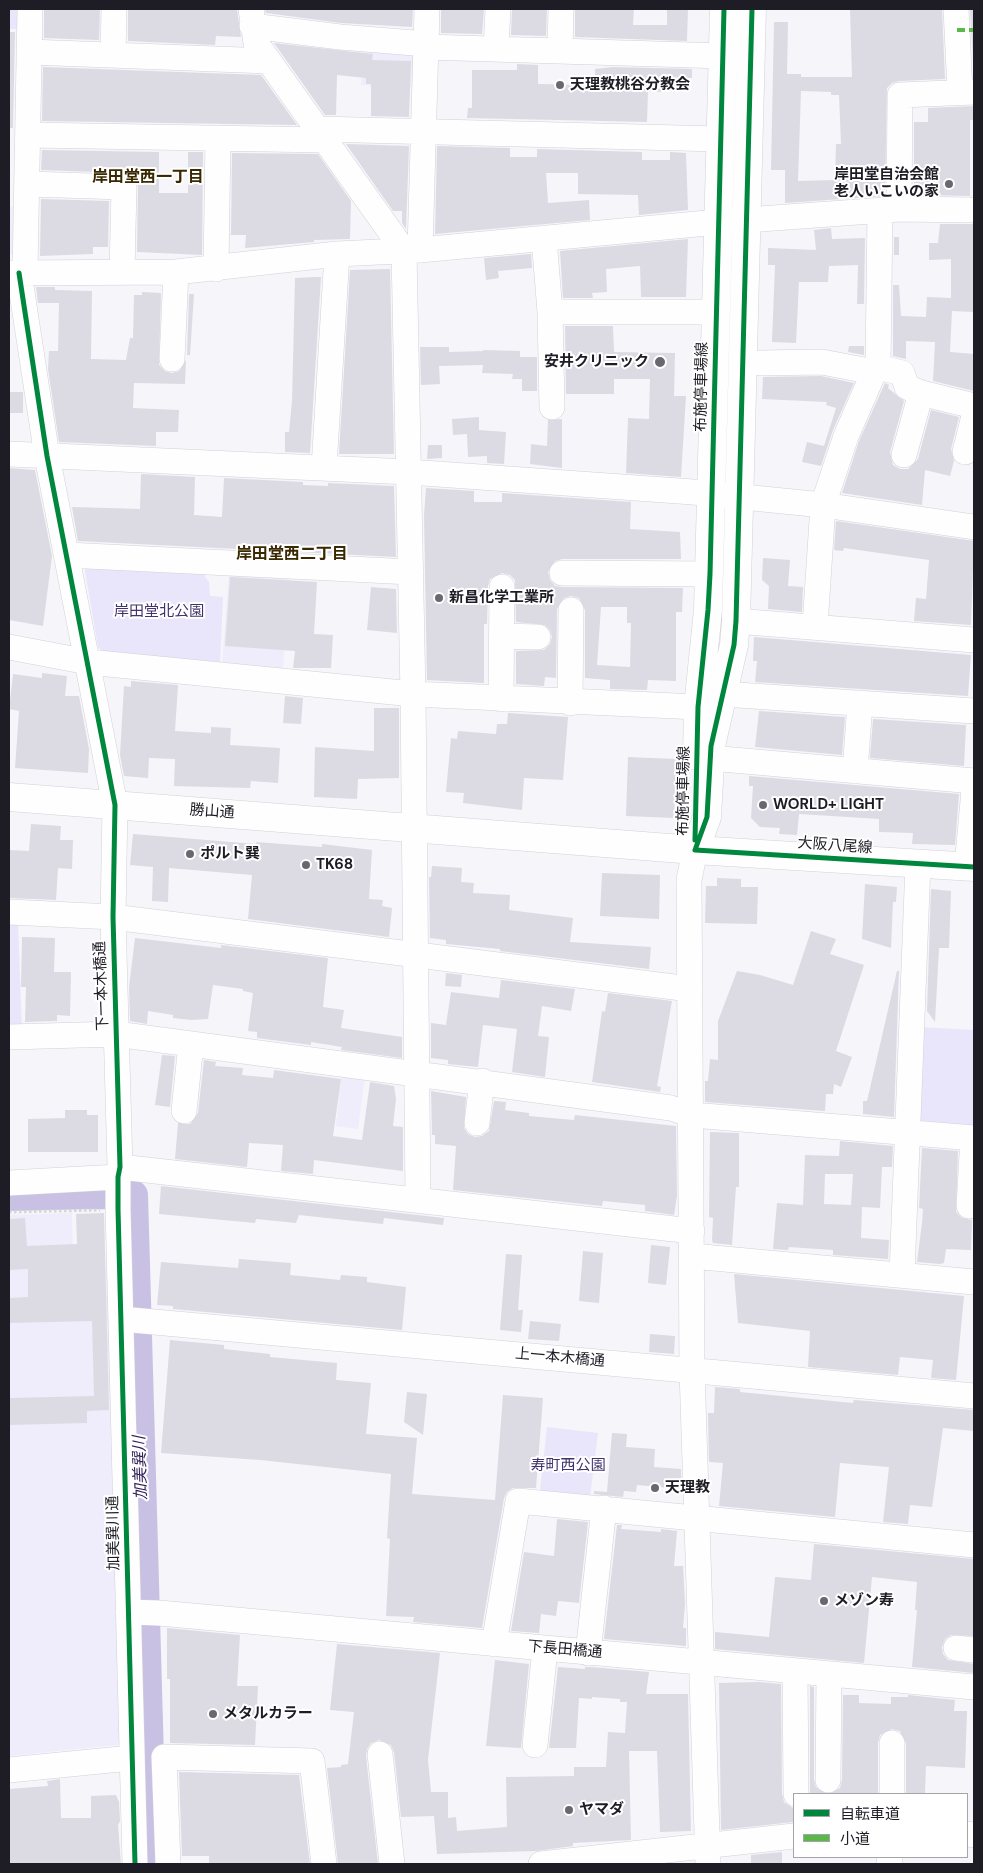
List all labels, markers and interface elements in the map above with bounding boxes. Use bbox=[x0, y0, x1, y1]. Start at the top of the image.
place label: 天理教桃谷分教会 bbox=[570, 76, 690, 94]
marker: 天理教桃谷分教会 bbox=[554, 79, 566, 91]
place label: 岸田堂自治会館 老人いこいの家 bbox=[834, 166, 939, 201]
district label: 岸田堂西一丁目 bbox=[92, 168, 204, 188]
marker: 岸田堂自治会館 老人いこいの家 bbox=[943, 178, 955, 190]
street label: 布施停車場線 bbox=[692, 342, 712, 432]
place label: 安井クリニック bbox=[544, 353, 649, 371]
marker: 安井クリニック bbox=[653, 355, 667, 369]
district label: 岸田堂西二丁目 bbox=[236, 545, 348, 565]
place label: 新昌化学工業所 bbox=[449, 589, 554, 607]
marker: 新昌化学工業所 bbox=[433, 592, 445, 604]
park label: 岸田堂北公園 bbox=[114, 603, 204, 621]
street label: 布施停車場線 bbox=[674, 746, 694, 836]
place label: WORLD+ LIGHT bbox=[773, 796, 884, 814]
marker: WORLD+ LIGHT bbox=[757, 799, 769, 811]
street label: 勝山通 bbox=[189, 801, 235, 823]
street label: 大阪八尾線 bbox=[797, 834, 873, 858]
place label: ポルト巽 bbox=[200, 845, 260, 863]
marker: ポルト巽 bbox=[184, 848, 196, 860]
place label: TK68 bbox=[316, 856, 353, 874]
marker: TK68 bbox=[300, 859, 312, 871]
street label: 下一本木橋通 bbox=[91, 941, 113, 1031]
street label: 上一本木橋通 bbox=[514, 1345, 606, 1371]
water label: 加美巽川 bbox=[130, 1436, 152, 1500]
park label: 寿町西公園 bbox=[531, 1457, 605, 1475]
place label: 天理教 bbox=[665, 1479, 710, 1497]
marker: 天理教 bbox=[649, 1482, 661, 1494]
street label: 加美巽川通 bbox=[104, 1495, 124, 1571]
place label: メゾン寿 bbox=[834, 1592, 894, 1610]
marker: メゾン寿 bbox=[818, 1595, 830, 1607]
street label: 下長田橋通 bbox=[527, 1638, 603, 1662]
place label: メタルカラー bbox=[223, 1705, 313, 1723]
marker: メタルカラー bbox=[207, 1708, 219, 1720]
legend bbox=[793, 1793, 968, 1858]
place label: ヤマダ bbox=[579, 1801, 624, 1819]
marker: ヤマダ bbox=[563, 1804, 575, 1816]
text: 自転車道 bbox=[840, 1804, 900, 1824]
text: 小道 bbox=[840, 1829, 870, 1849]

